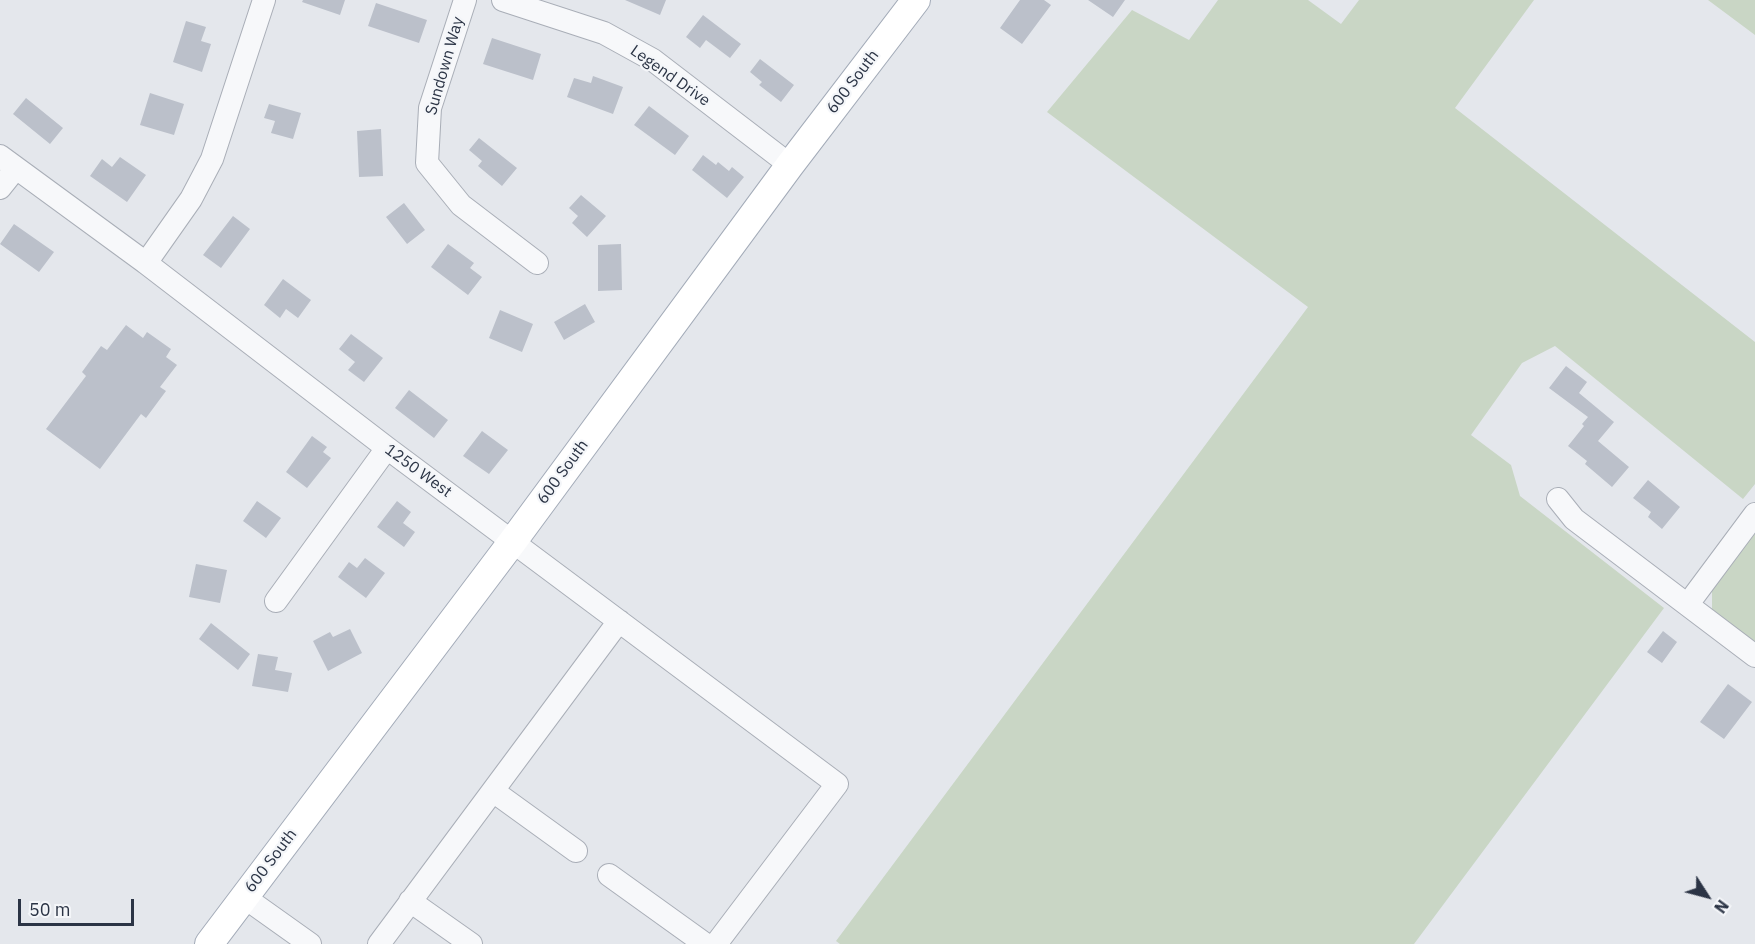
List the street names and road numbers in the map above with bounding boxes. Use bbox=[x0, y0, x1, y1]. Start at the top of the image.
street label: Sundown Way bbox=[422, 15, 468, 117]
street label: Legend Drive bbox=[626, 41, 714, 111]
street label: 600 South bbox=[823, 46, 883, 118]
street label: 600 South bbox=[533, 436, 593, 508]
street label: 1250 West bbox=[381, 440, 455, 502]
street label: 600 South bbox=[241, 825, 301, 897]

